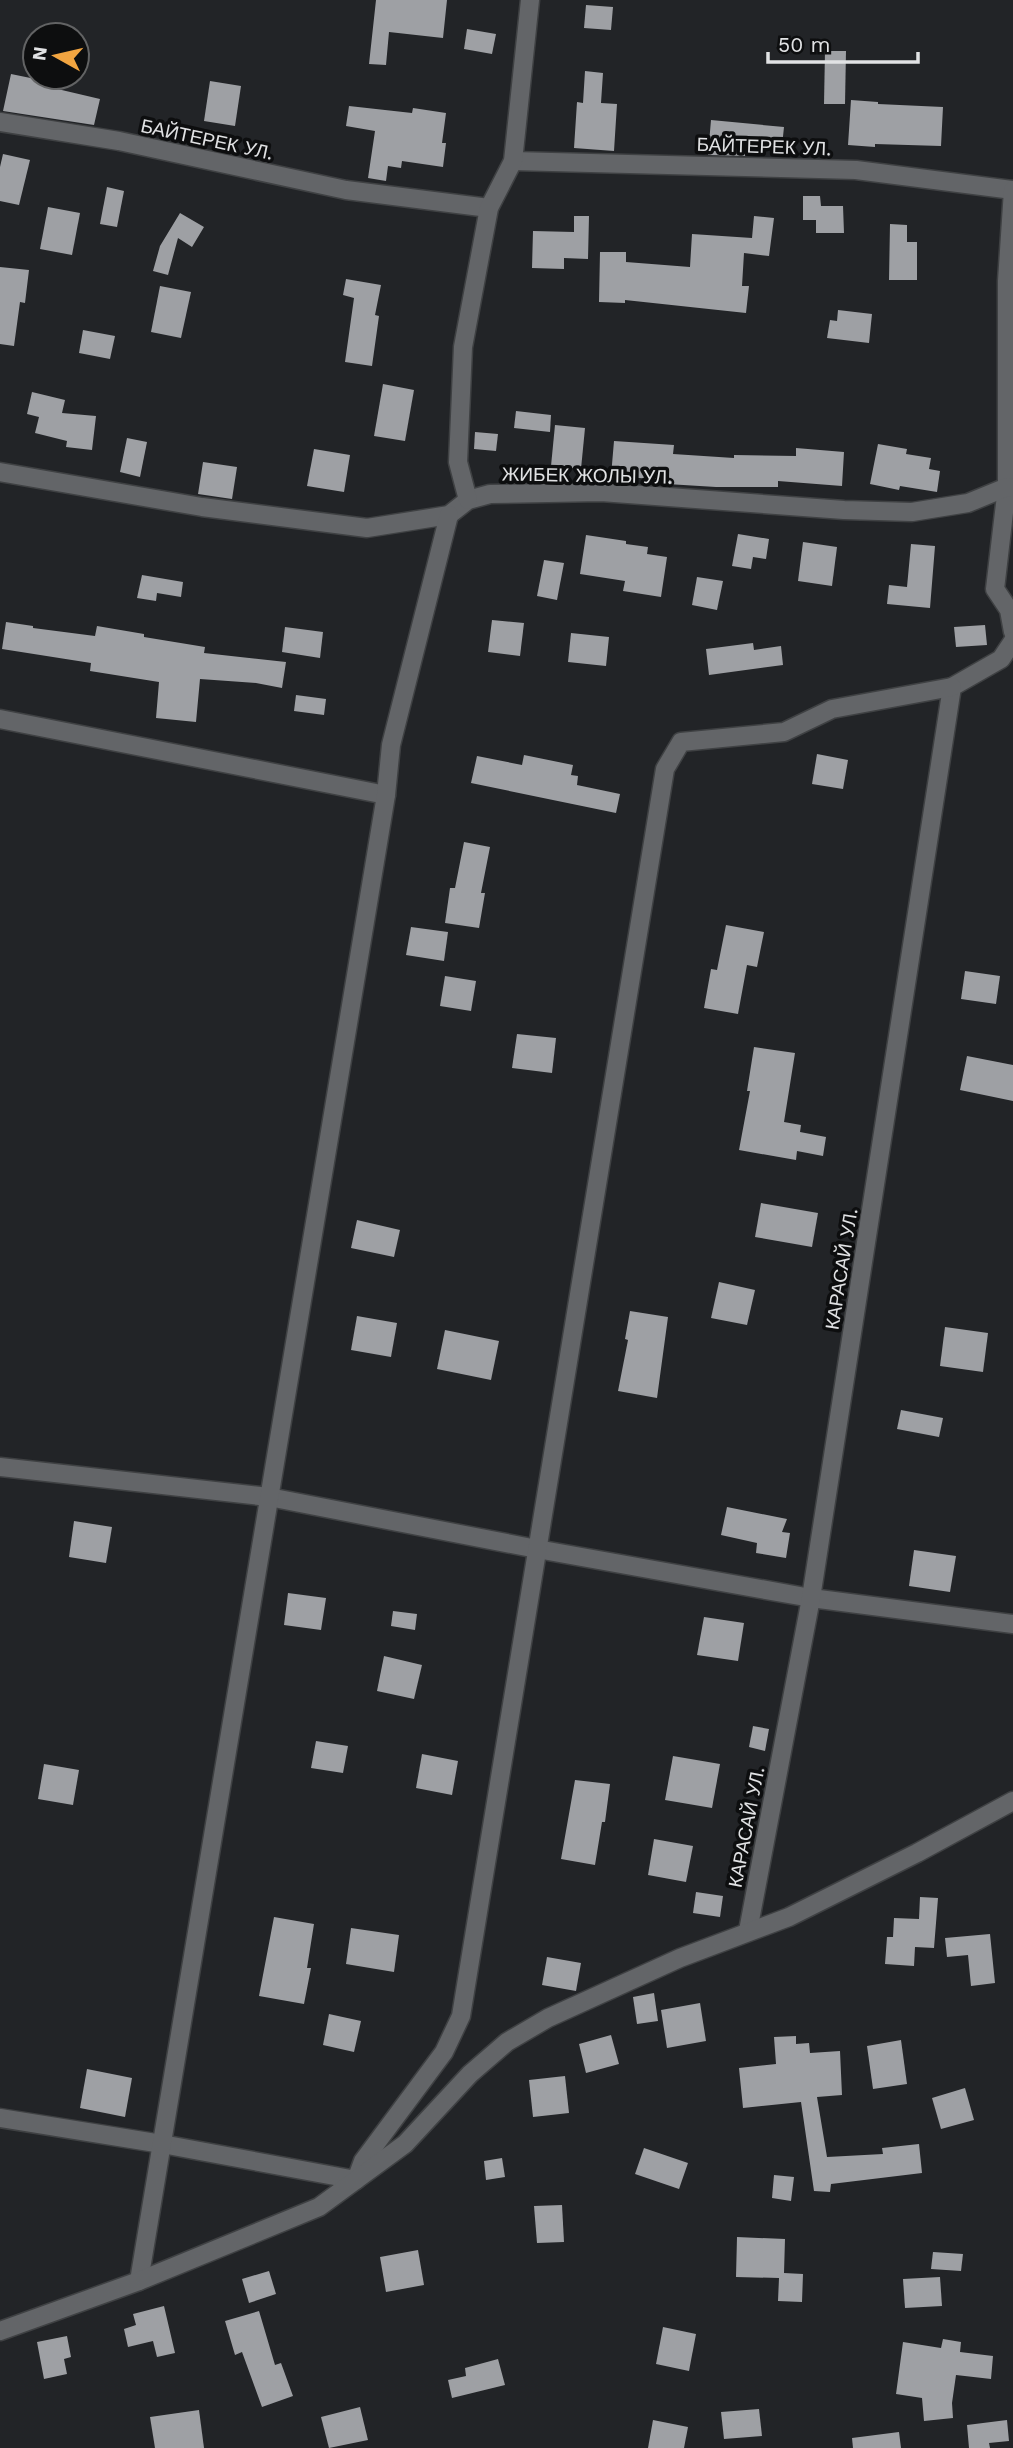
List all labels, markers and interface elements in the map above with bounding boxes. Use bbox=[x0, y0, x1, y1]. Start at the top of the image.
north arrow bbox=[21, 21, 91, 91]
scale bar bbox=[768, 21, 918, 65]
text: 50 m bbox=[778, 32, 830, 57]
text: N bbox=[27, 45, 52, 62]
street label: БАЙТЕРЕК УЛ. bbox=[139, 114, 275, 165]
street label: БАЙТЕРЕК УЛ. bbox=[696, 133, 832, 160]
street label: ЖИБЕК ЖОЛЫ УЛ. bbox=[502, 463, 672, 488]
street label: КАРАСАЙ УЛ. bbox=[821, 1207, 862, 1331]
street label: КАРАСАЙ УЛ. bbox=[724, 1765, 769, 1889]

